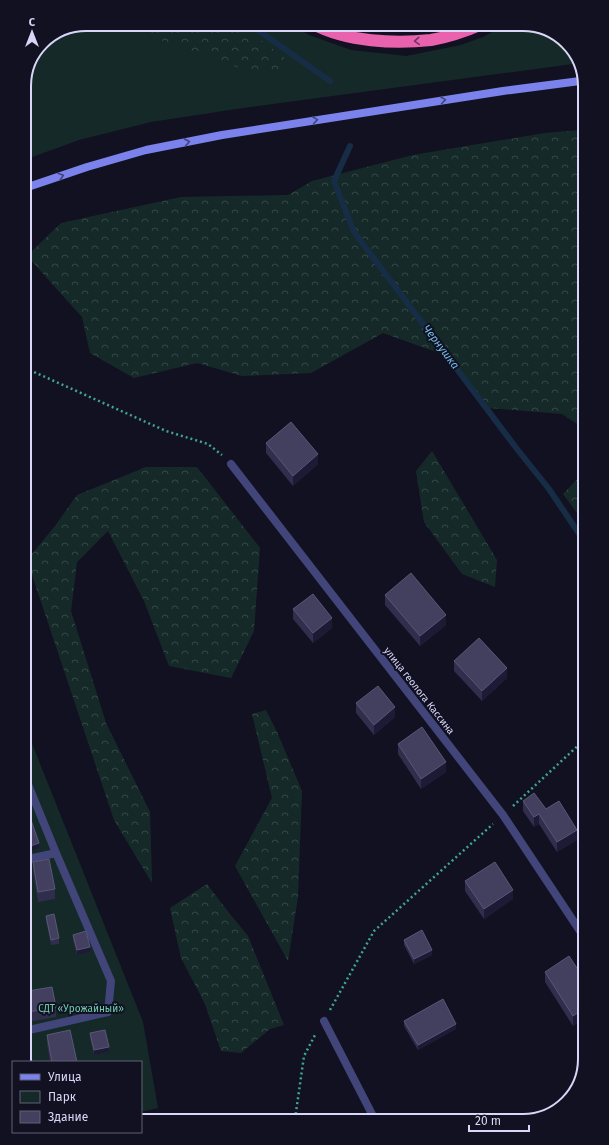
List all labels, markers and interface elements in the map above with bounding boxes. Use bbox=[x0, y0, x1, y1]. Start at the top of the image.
north arrow bbox=[12, 12, 52, 52]
text: С bbox=[29, 16, 36, 29]
one-way arrow bbox=[414, 36, 420, 45]
one-way arrow bbox=[440, 96, 447, 105]
one-way arrow bbox=[312, 116, 318, 125]
one-way arrow bbox=[184, 139, 190, 147]
one-way arrow bbox=[58, 172, 65, 180]
water label: Чернушка bbox=[420, 322, 462, 372]
street label: улица геолога Кассина bbox=[381, 645, 457, 737]
park label: СДТ «Урожайный» bbox=[38, 1003, 124, 1015]
legend bbox=[12, 1061, 142, 1133]
text: Улица bbox=[48, 1070, 82, 1084]
text: Парк bbox=[48, 1090, 77, 1104]
scale bar bbox=[469, 1107, 529, 1133]
text: Здание bbox=[48, 1110, 88, 1124]
text: 20 m bbox=[475, 1114, 501, 1128]

